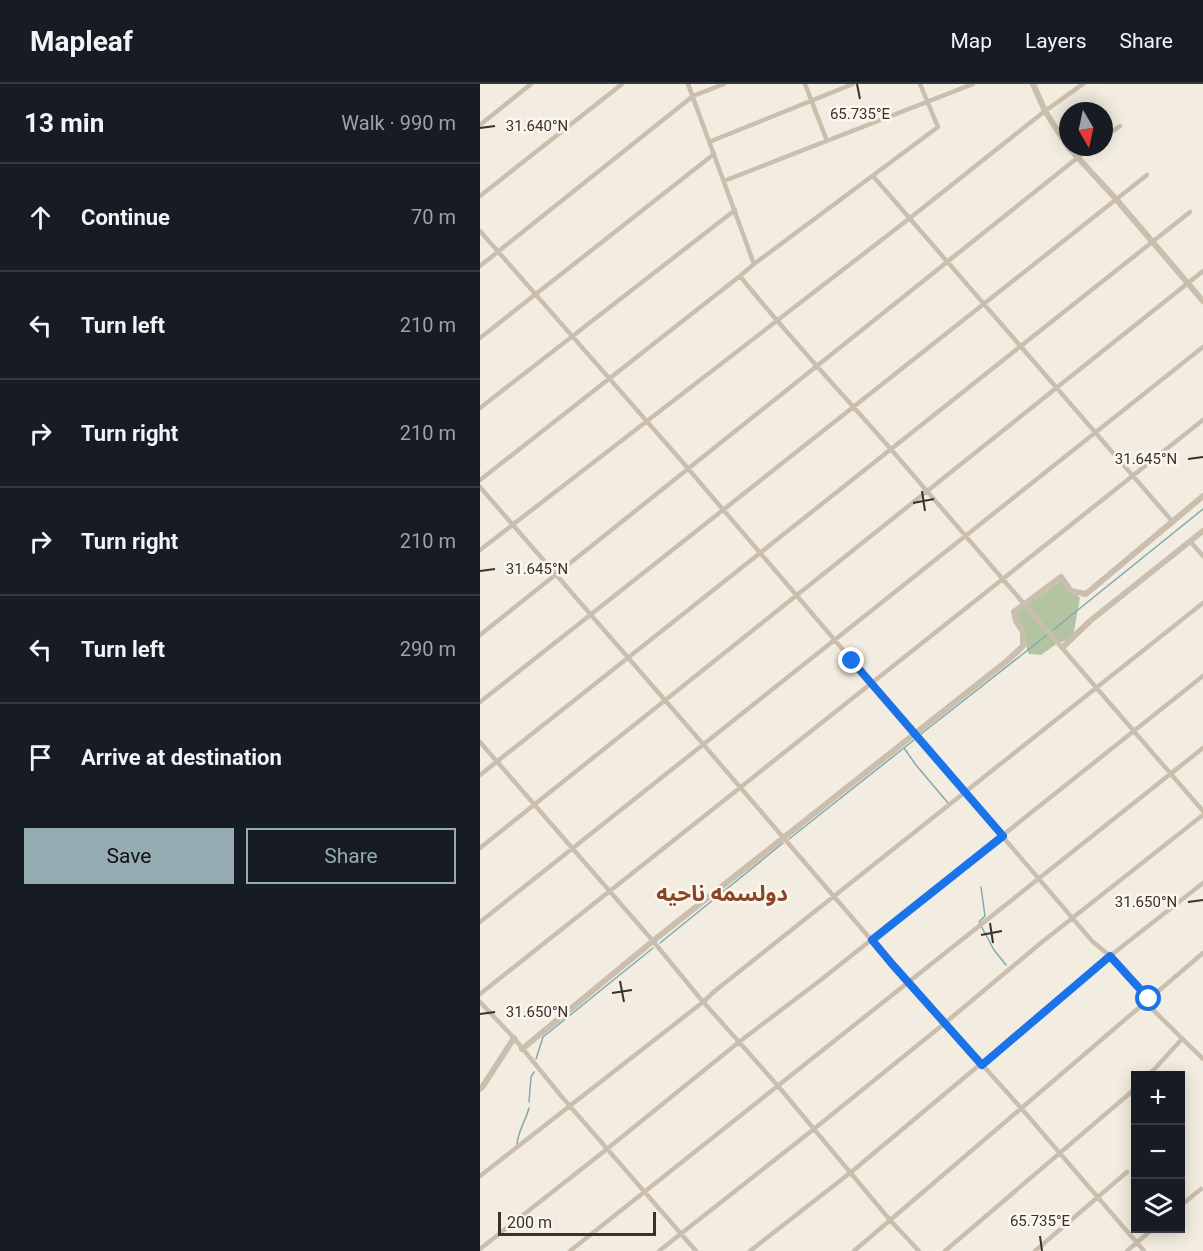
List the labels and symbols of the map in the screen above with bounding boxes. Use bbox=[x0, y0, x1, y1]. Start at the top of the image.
north arrow bbox=[1059, 102, 1113, 156]
text: 65.735°E bbox=[830, 105, 891, 123]
text: 31.640°N bbox=[506, 117, 568, 135]
text: 31.645°N bbox=[1115, 450, 1177, 468]
text: 31.645°N bbox=[506, 560, 568, 578]
route end bbox=[838, 647, 864, 673]
district label: دولسمه ناحیه bbox=[656, 881, 788, 906]
text: 31.650°N bbox=[1115, 893, 1177, 911]
route start bbox=[1135, 985, 1161, 1011]
text: 31.650°N bbox=[506, 1003, 568, 1021]
scale bar bbox=[498, 1209, 656, 1236]
text: 65.735°E bbox=[1010, 1212, 1071, 1230]

